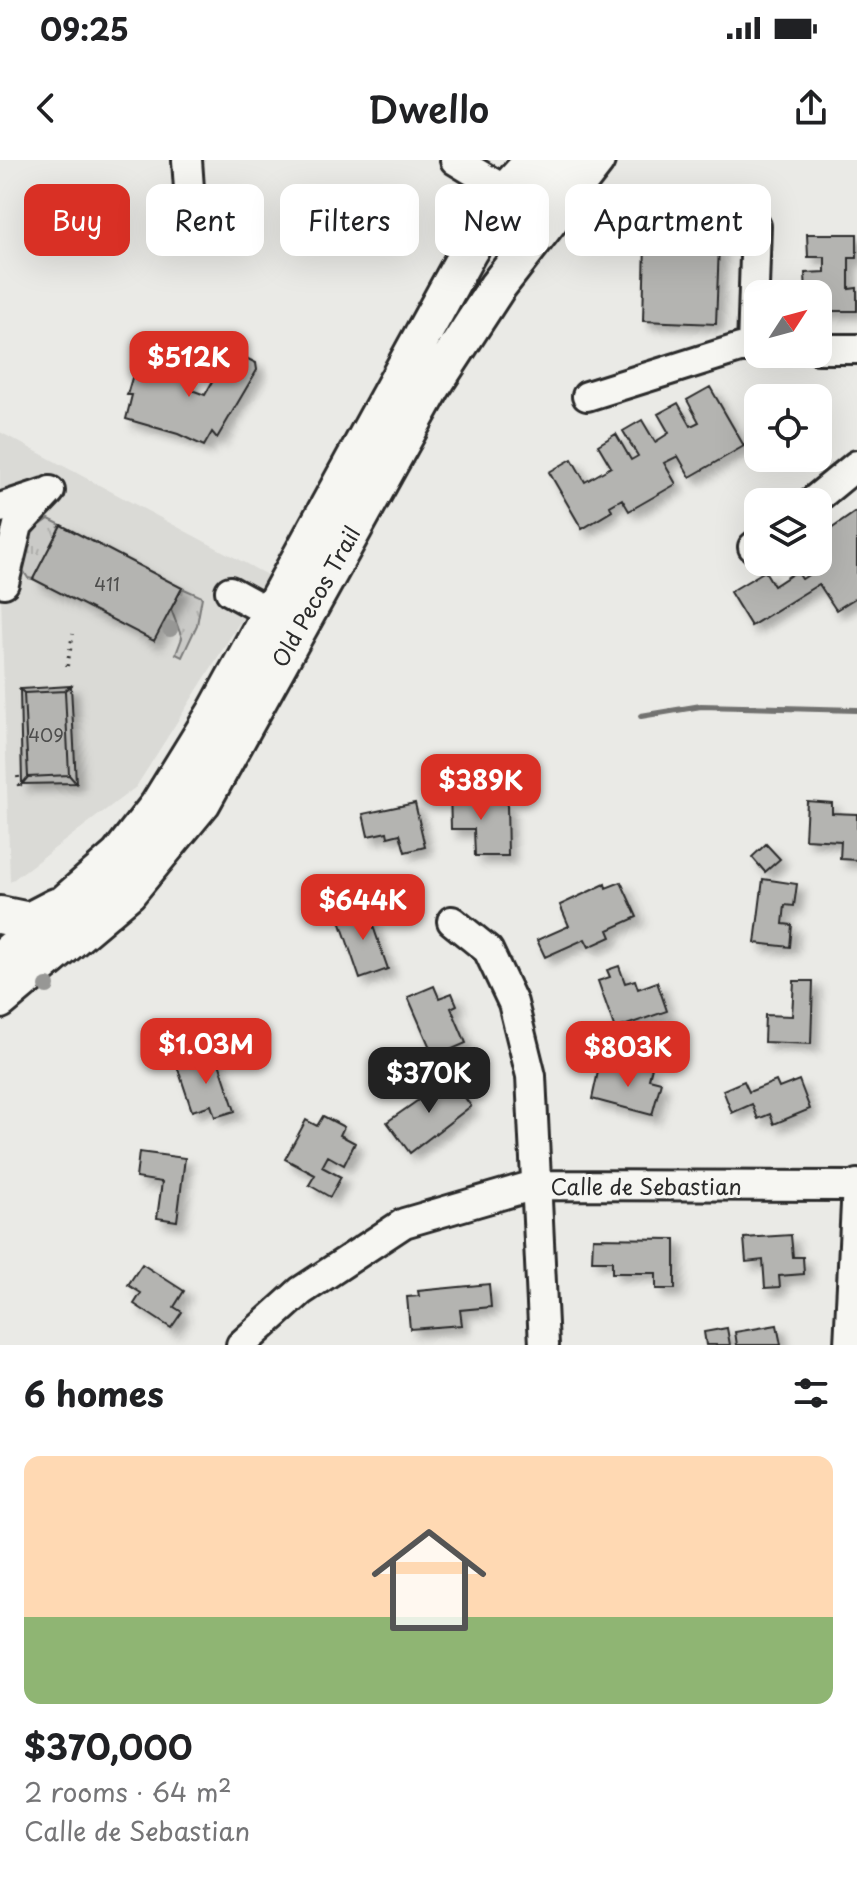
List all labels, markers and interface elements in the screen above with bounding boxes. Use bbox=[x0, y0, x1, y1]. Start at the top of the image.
text: 09:25 bbox=[40, 6, 129, 51]
text: Dwello bbox=[368, 81, 489, 135]
icon: back bbox=[24, 86, 68, 130]
icon: share bbox=[789, 86, 833, 130]
chip: Buy bbox=[24, 184, 130, 256]
chip: Rent bbox=[146, 184, 264, 256]
chip: Filters bbox=[280, 184, 419, 256]
chip: New bbox=[435, 184, 549, 256]
chip: Apartment bbox=[565, 184, 771, 256]
north arrow bbox=[744, 280, 832, 368]
map controls bbox=[744, 280, 832, 576]
pin: $512K bbox=[133, 331, 245, 399]
text: $512K bbox=[148, 337, 231, 376]
button: locate bbox=[744, 384, 832, 472]
button: layers bbox=[744, 488, 832, 576]
street label: Old Pecos Trail bbox=[262, 519, 368, 673]
house number: 411 bbox=[94, 570, 120, 597]
house number: 409 bbox=[28, 721, 64, 748]
pin: $389K bbox=[425, 754, 537, 822]
text: $389K bbox=[439, 760, 523, 799]
pin: $644K bbox=[307, 874, 419, 942]
text: $644K bbox=[319, 880, 407, 919]
pin: $1.03M bbox=[141, 1018, 271, 1086]
pin: $803K bbox=[572, 1021, 684, 1089]
text: $1.03M bbox=[158, 1024, 254, 1063]
text: $803K bbox=[584, 1027, 672, 1066]
pin: $370K bbox=[373, 1047, 485, 1115]
text: $370K bbox=[386, 1053, 472, 1092]
street label: Calle de Sebastian bbox=[550, 1169, 742, 1202]
text: 6 homes bbox=[24, 1367, 164, 1419]
icon: filters bbox=[789, 1371, 833, 1415]
icon: home bbox=[357, 1508, 501, 1652]
text: $370,000 bbox=[24, 1720, 193, 1772]
text: 2 rooms · 64 m² bbox=[24, 1772, 232, 1811]
text: Calle de Sebastian bbox=[24, 1811, 250, 1850]

